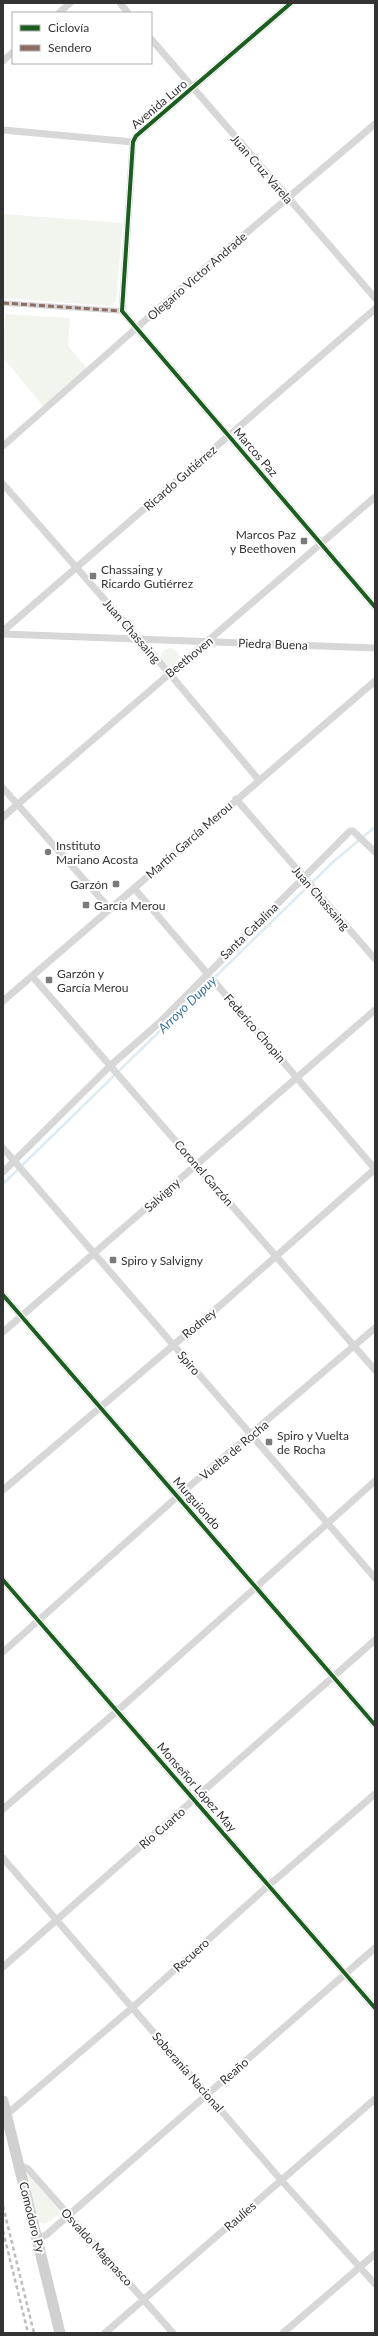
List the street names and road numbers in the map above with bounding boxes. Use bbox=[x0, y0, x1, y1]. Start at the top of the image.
street label: Avenida Luro bbox=[128, 76, 190, 132]
street label: Juan Cruz Varela bbox=[228, 131, 296, 207]
street label: Olegario Victor Andrade bbox=[144, 229, 250, 323]
street label: Marcos Paz bbox=[231, 424, 282, 480]
street label: Ricardo Gutiérrez bbox=[140, 442, 220, 514]
street label: Juan Chassaing bbox=[100, 596, 164, 666]
street label: Beethoven bbox=[162, 633, 216, 681]
street label: Piedra Buena bbox=[238, 635, 308, 653]
street label: Martín García Merou bbox=[143, 798, 235, 882]
street label: Juan Chassaing bbox=[289, 863, 353, 933]
street label: Santa Catalina bbox=[217, 900, 281, 962]
street label: Federico Chopin bbox=[221, 991, 289, 1065]
street label: Coronel Garzón bbox=[171, 1137, 237, 1209]
street label: Salvigny bbox=[141, 1174, 184, 1215]
street label: Rodney bbox=[179, 1304, 220, 1341]
street label: Spiro bbox=[175, 1348, 204, 1378]
street label: Vuelta de Rocha bbox=[197, 1417, 271, 1483]
street label: Murguiondo bbox=[170, 1474, 224, 1533]
street label: Monseñor López May bbox=[154, 1739, 241, 1835]
street label: Río Cuarto bbox=[136, 1804, 188, 1852]
street label: Recuero bbox=[170, 1935, 212, 1975]
street label: Soberanía Nacional bbox=[149, 2029, 227, 2115]
street label: Reaño bbox=[217, 2054, 251, 2087]
street label: Comodoro Py bbox=[16, 2180, 48, 2255]
street label: Raulíes bbox=[221, 2198, 259, 2234]
street label: Osvaldo Magnasco bbox=[58, 2205, 136, 2289]

